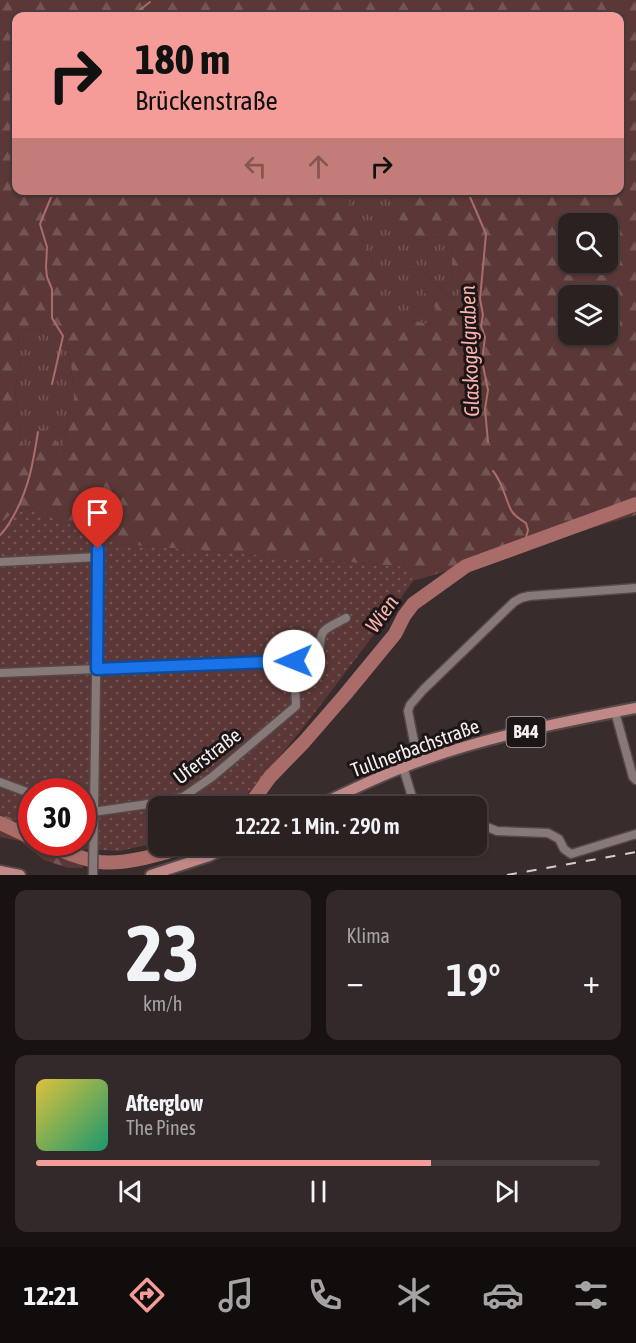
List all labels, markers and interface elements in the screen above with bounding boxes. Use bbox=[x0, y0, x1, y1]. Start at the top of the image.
text: 180 m bbox=[135, 35, 230, 83]
icon: right bbox=[36, 36, 114, 114]
text: Brückenstraße bbox=[135, 85, 278, 116]
icon: left bbox=[239, 150, 272, 183]
icon: ahead bbox=[302, 150, 335, 183]
icon: right bbox=[365, 150, 398, 183]
map controls bbox=[558, 213, 618, 345]
button: search bbox=[558, 213, 618, 273]
water label: Glaskogelgraben bbox=[455, 285, 483, 417]
button: layers bbox=[558, 285, 618, 345]
pin bbox=[72, 487, 123, 549]
icon: arrive bbox=[81, 496, 114, 529]
water label: Wien bbox=[360, 590, 403, 637]
position arrow bbox=[262, 629, 326, 693]
street label: Tullnerbachstraße bbox=[348, 714, 482, 781]
road number: B44 bbox=[506, 717, 546, 747]
street label: Uferstraße bbox=[168, 723, 245, 788]
speed limit sign: 30 bbox=[18, 778, 96, 856]
text: 12:22 · 1 Min. · 290 m bbox=[235, 813, 400, 839]
text: 23 bbox=[126, 908, 199, 998]
text: Klima bbox=[347, 924, 390, 947]
text: 19° bbox=[446, 954, 501, 1006]
text: − bbox=[347, 962, 364, 1000]
text: + bbox=[583, 962, 600, 1000]
text: km/h bbox=[143, 992, 183, 1015]
text: Afterglow bbox=[126, 1090, 203, 1116]
text: The Pines bbox=[126, 1116, 196, 1139]
icon: previous bbox=[114, 1175, 147, 1208]
icon: pause bbox=[302, 1175, 335, 1208]
icon: next bbox=[490, 1175, 523, 1208]
icon: directions bbox=[126, 1274, 168, 1316]
icon: music bbox=[215, 1274, 257, 1316]
icon: phone bbox=[304, 1274, 346, 1316]
icon: climate bbox=[393, 1274, 435, 1316]
icon: car bbox=[482, 1274, 524, 1316]
icon: filters bbox=[570, 1274, 612, 1316]
text: 12:21 bbox=[23, 1280, 79, 1311]

